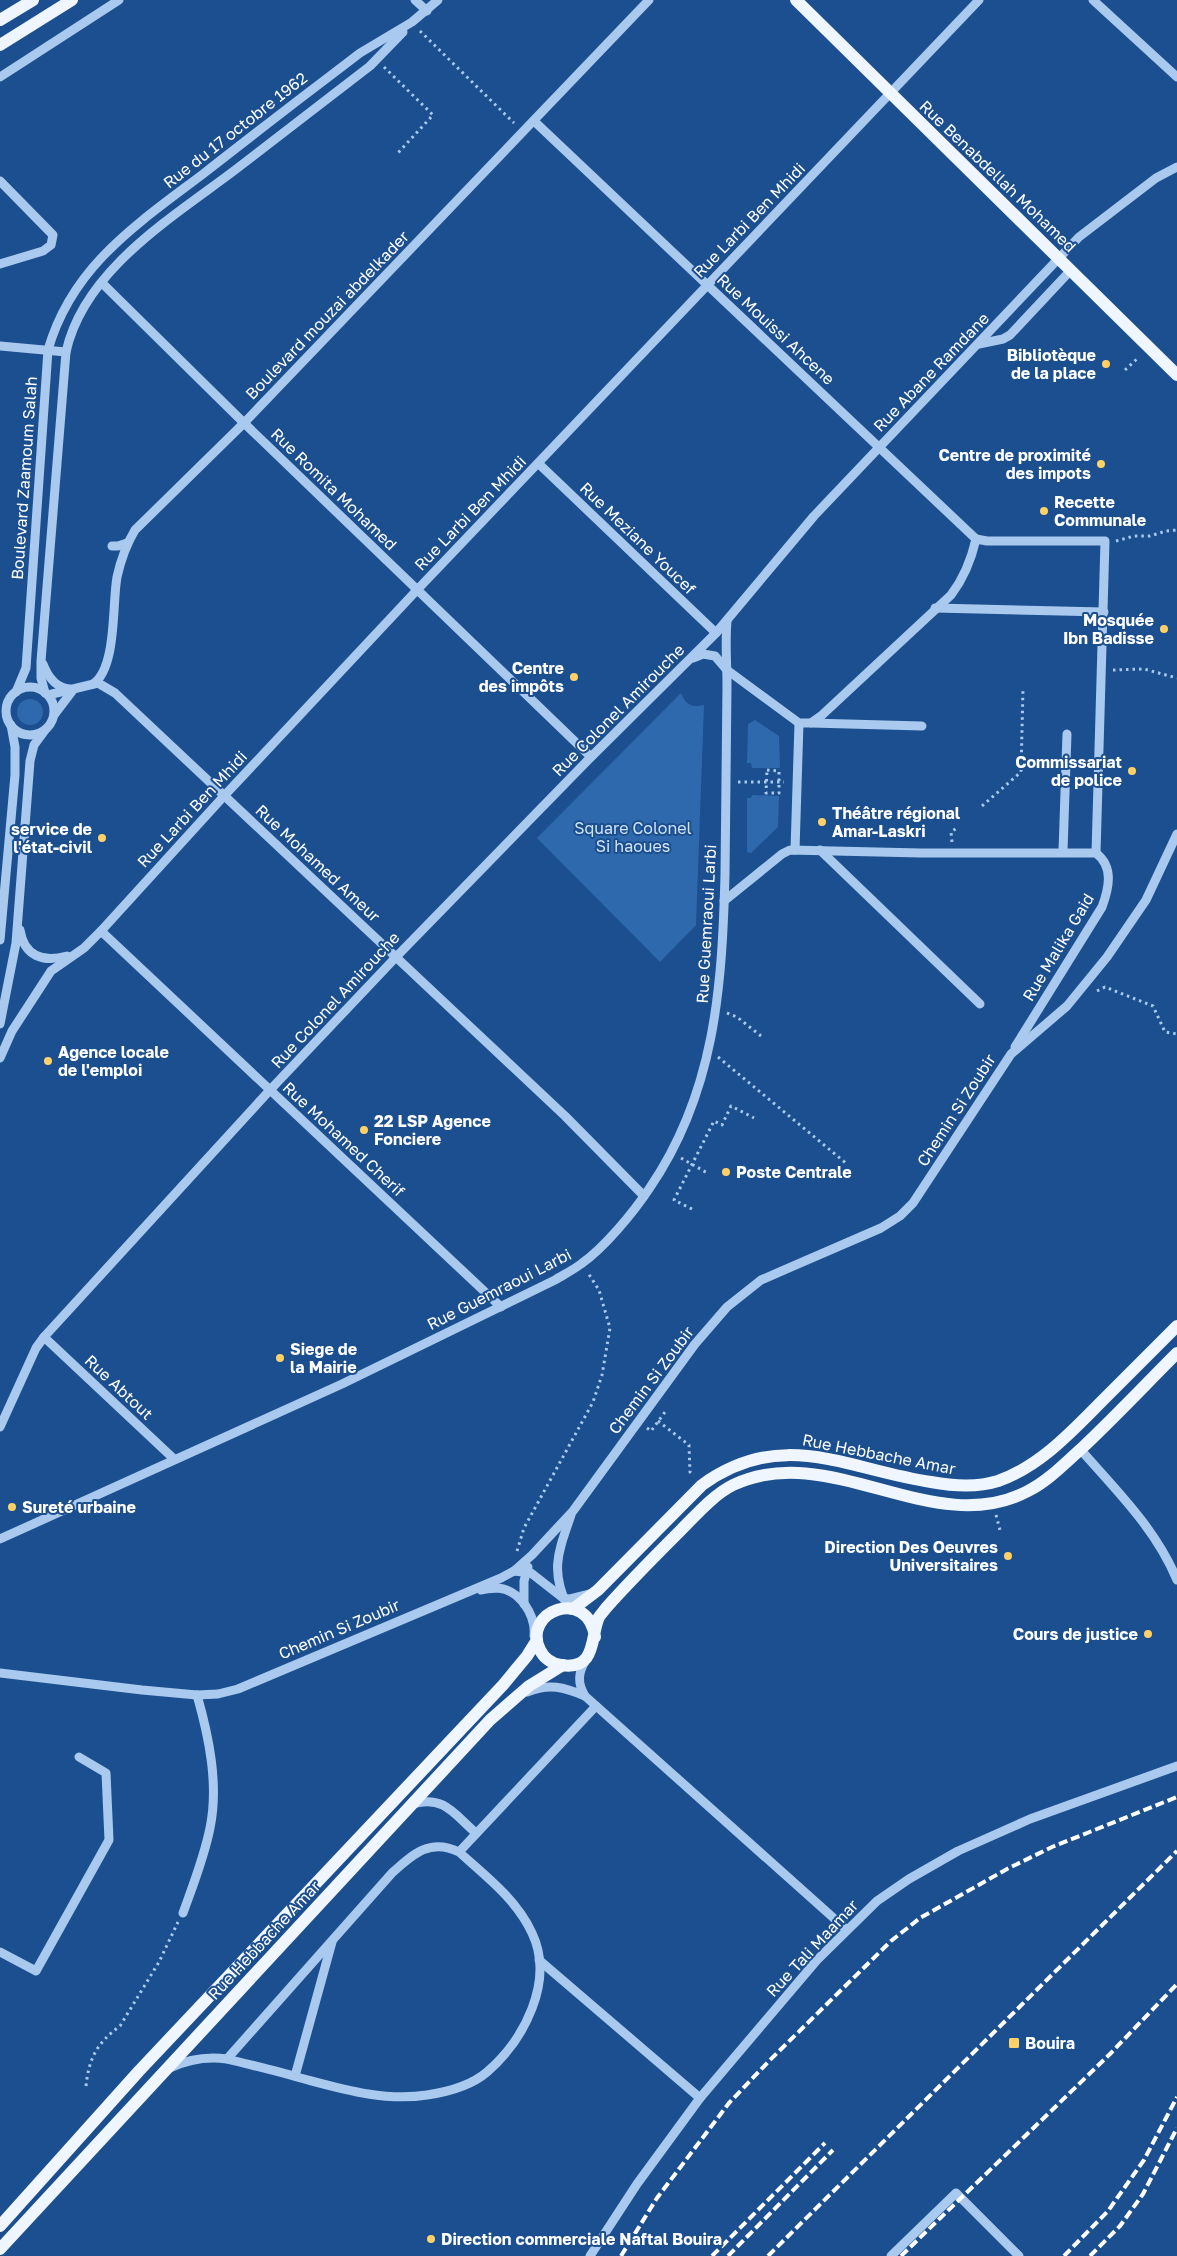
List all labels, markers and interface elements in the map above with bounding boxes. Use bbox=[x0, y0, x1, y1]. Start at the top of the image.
street label: Rue du 17 octobre 1962 bbox=[159, 68, 311, 192]
street label: Rue Benabdellah Mohamed bbox=[916, 96, 1080, 256]
street label: Rue Larbi Ben Mhidi bbox=[689, 158, 809, 282]
street label: Boulevard mouzai abdelkader bbox=[241, 227, 413, 403]
street label: Rue Mouissi Ahcene bbox=[713, 269, 839, 389]
street label: Rue Abane Ramdane bbox=[869, 308, 993, 436]
place label: Bibliotèque de la place bbox=[1007, 345, 1096, 383]
marker: Bibliotèque de la place bbox=[1100, 358, 1112, 370]
street label: Boulevard Zaamoum Salah bbox=[7, 376, 41, 580]
street label: Rue Romita Mohamed bbox=[267, 424, 401, 554]
place label: Centre de proximité des impots bbox=[938, 445, 1091, 483]
street label: Rue Larbi Ben Mhidi bbox=[410, 451, 530, 575]
marker: Centre de proximité des impots bbox=[1095, 458, 1107, 470]
street label: Rue Meziane Youcef bbox=[576, 478, 700, 598]
place label: Recette Communale bbox=[1054, 492, 1146, 530]
marker: Recette Communale bbox=[1038, 505, 1050, 517]
place label: Mosquée Ibn Badisse bbox=[1063, 610, 1154, 648]
marker: Mosquée Ibn Badisse bbox=[1158, 623, 1170, 635]
street label: Rue Colonel Amirouche bbox=[548, 640, 688, 780]
place label: Centre des impôts bbox=[479, 658, 564, 696]
marker: Centre des impôts bbox=[568, 671, 580, 683]
street label: Rue Larbi Ben Mhidi bbox=[133, 747, 251, 871]
place label: Commissariat de police bbox=[1015, 752, 1122, 790]
marker: Commissariat de police bbox=[1126, 765, 1138, 777]
street label: Rue Mohamed Ameur bbox=[252, 800, 384, 926]
place label: Théâtre régional Amar-Laskri bbox=[832, 803, 961, 841]
marker: Théâtre régional Amar-Laskri bbox=[816, 816, 828, 828]
park label: Square Colonel Si haoues bbox=[574, 818, 692, 856]
place label: service de l'état-civil bbox=[11, 819, 93, 857]
marker: service de l'état-civil bbox=[96, 832, 108, 844]
street label: Rue Guemraoui Larbi bbox=[692, 844, 720, 1004]
street label: Rue Malika Gaid bbox=[1018, 890, 1098, 1004]
street label: Rue Colonel Amirouche bbox=[267, 928, 403, 1072]
place label: Agence locale de l'emploi bbox=[58, 1042, 169, 1080]
street label: Chemin Si Zoubir bbox=[912, 1050, 1000, 1170]
marker: Agence locale de l'emploi bbox=[42, 1055, 54, 1067]
street label: Rue Mohamed Cherif bbox=[279, 1077, 409, 1201]
place label: 22 LSP Agence Fonciere bbox=[374, 1111, 491, 1149]
marker: 22 LSP Agence Fonciere bbox=[358, 1124, 370, 1136]
place label: Poste Centrale bbox=[736, 1162, 852, 1182]
marker: Poste Centrale bbox=[720, 1166, 732, 1178]
street label: Rue Guemraoui Larbi bbox=[423, 1244, 575, 1334]
street label: Chemin Si Zoubir bbox=[604, 1322, 698, 1438]
place label: Siege de la Mairie bbox=[290, 1339, 357, 1377]
street label: Rue Abtout bbox=[81, 1350, 157, 1424]
marker: Siege de la Mairie bbox=[274, 1352, 286, 1364]
street label: Rue Hebbache Amar bbox=[801, 1429, 957, 1479]
place label: Sureté urbaine bbox=[22, 1497, 136, 1517]
marker: Sureté urbaine bbox=[6, 1501, 18, 1513]
place label: Direction Des Oeuvres Universitaires bbox=[824, 1537, 998, 1575]
marker: Direction Des Oeuvres Universitaires bbox=[1002, 1550, 1014, 1562]
street label: Chemin Si Zoubir bbox=[275, 1594, 403, 1664]
place label: Cours de justice bbox=[1013, 1624, 1138, 1644]
marker: Cours de justice bbox=[1142, 1628, 1154, 1640]
street label: Rue Hebbache Amar bbox=[204, 1876, 324, 2004]
street label: Rue Tali Maamar bbox=[762, 1895, 862, 2001]
place label: Bouira bbox=[1025, 2033, 1075, 2053]
marker: Bouira bbox=[1007, 2036, 1021, 2050]
place label: Direction commerciale Naftal Bouira bbox=[441, 2229, 722, 2249]
marker: Direction commerciale Naftal Bouira bbox=[425, 2233, 437, 2245]

